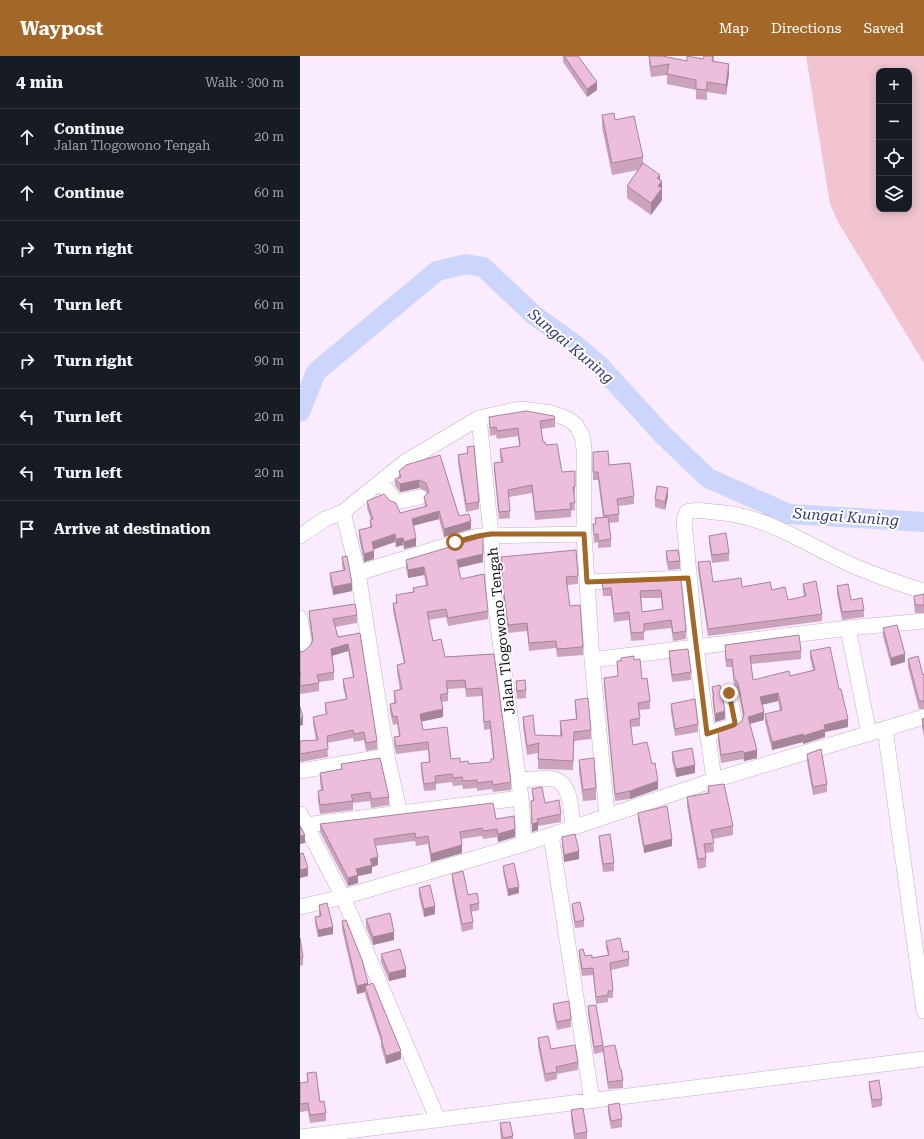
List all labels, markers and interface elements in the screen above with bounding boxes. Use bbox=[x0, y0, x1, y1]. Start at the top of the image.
text: Waypost bbox=[20, 17, 103, 40]
text: Map bbox=[719, 20, 749, 36]
text: Directions bbox=[771, 20, 841, 36]
text: Saved bbox=[863, 20, 904, 36]
map controls bbox=[876, 68, 912, 212]
button: + bbox=[876, 68, 912, 104]
text: 4 min bbox=[16, 72, 63, 92]
text: Walk · 300 m bbox=[205, 75, 284, 90]
button: − bbox=[876, 104, 912, 140]
text: Continue bbox=[54, 120, 124, 138]
icon: ahead bbox=[16, 126, 38, 148]
text: 20 m bbox=[254, 129, 284, 144]
text: Jalan Tlogowono Tengah bbox=[54, 138, 210, 153]
button: locate bbox=[876, 140, 912, 176]
button: layers bbox=[876, 176, 912, 212]
icon: ahead bbox=[16, 182, 38, 204]
text: Continue bbox=[54, 184, 124, 202]
text: 60 m bbox=[254, 185, 284, 200]
icon: right bbox=[16, 238, 38, 260]
text: Turn right bbox=[54, 240, 133, 258]
text: 30 m bbox=[254, 241, 284, 256]
icon: left bbox=[16, 294, 38, 316]
text: Turn left bbox=[54, 296, 122, 314]
text: 60 m bbox=[254, 297, 284, 312]
water label: Sungai Kuning bbox=[524, 304, 617, 387]
icon: right bbox=[16, 350, 38, 372]
text: Turn right bbox=[54, 352, 133, 370]
text: 90 m bbox=[254, 353, 284, 368]
icon: left bbox=[16, 406, 38, 428]
text: Turn left bbox=[54, 408, 122, 426]
text: 20 m bbox=[254, 409, 284, 424]
icon: left bbox=[16, 462, 38, 484]
text: Turn left bbox=[54, 464, 122, 482]
text: 20 m bbox=[254, 465, 284, 480]
water label: Sungai Kuning bbox=[791, 504, 900, 530]
icon: arrive bbox=[16, 518, 38, 540]
text: Arrive at destination bbox=[54, 520, 210, 538]
route start bbox=[446, 533, 464, 551]
street label: Jalan Tlogowono Tengah bbox=[484, 546, 518, 716]
route end bbox=[720, 684, 738, 702]

